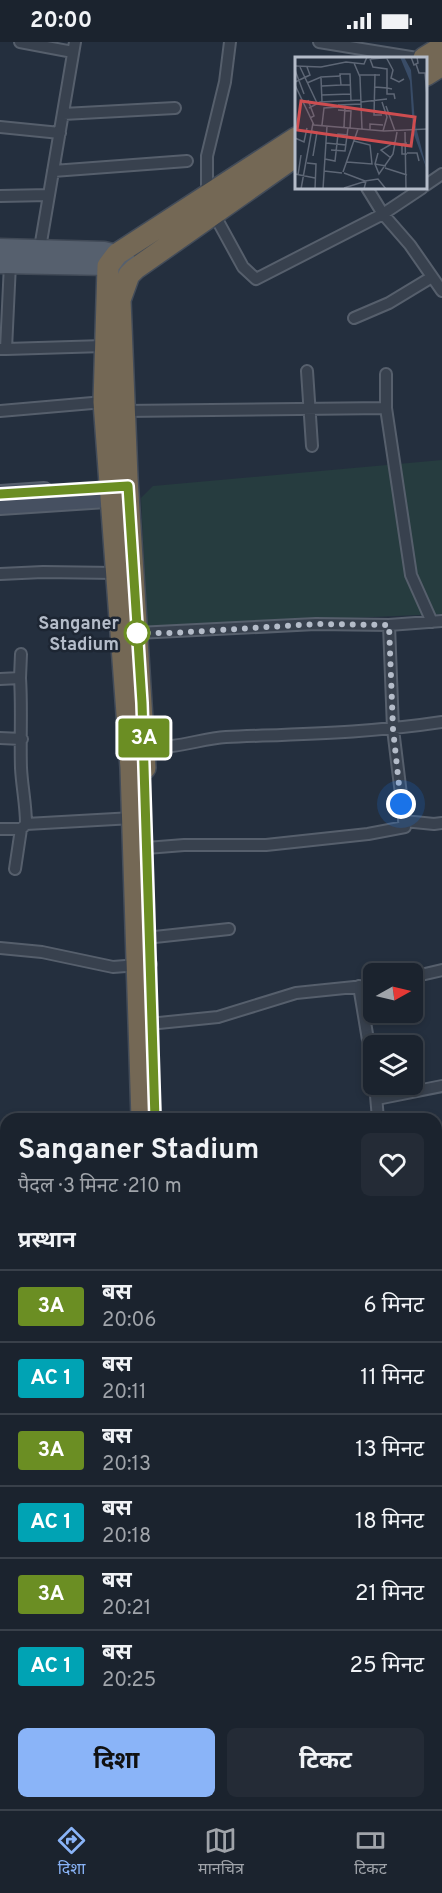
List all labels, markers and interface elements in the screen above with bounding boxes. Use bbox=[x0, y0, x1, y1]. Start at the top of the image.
text: 20:00 bbox=[30, 8, 92, 35]
inset map bbox=[295, 57, 427, 189]
place label: Sanganer Stadium bbox=[38, 613, 119, 657]
marker: Sanganer Stadium bbox=[124, 620, 150, 646]
line badge: 3A bbox=[117, 718, 171, 758]
text: 3A bbox=[130, 725, 158, 752]
your location bbox=[386, 789, 416, 819]
north arrow bbox=[363, 963, 423, 1023]
map controls bbox=[363, 963, 423, 1095]
button: layers bbox=[363, 1035, 423, 1095]
text: Sanganer Stadium bbox=[18, 1133, 259, 1169]
button: heart bbox=[361, 1133, 424, 1196]
text: पैदल · 3 मिनट · 210 m bbox=[18, 1174, 182, 1200]
text: प्रस्थान bbox=[18, 1228, 76, 1255]
text: बस bbox=[102, 1280, 132, 1307]
text: 3A bbox=[37, 1293, 65, 1320]
text: 6 मिनट bbox=[364, 1293, 424, 1320]
text: 20:06 bbox=[102, 1308, 156, 1334]
text: बस bbox=[102, 1352, 132, 1379]
text: AC 1 bbox=[30, 1365, 72, 1392]
text: 11 मिनट bbox=[360, 1365, 424, 1392]
text: 20:11 bbox=[102, 1380, 147, 1406]
text: बस bbox=[102, 1424, 132, 1451]
text: 3A bbox=[37, 1437, 65, 1464]
text: 13 मिनट bbox=[355, 1437, 424, 1464]
text: 20:13 bbox=[102, 1452, 151, 1478]
text: बस bbox=[102, 1496, 132, 1523]
text: AC 1 bbox=[30, 1509, 72, 1536]
text: 18 मिनट bbox=[355, 1509, 424, 1536]
text: 20:18 bbox=[102, 1524, 151, 1550]
text: बस bbox=[102, 1568, 132, 1595]
text: 3A bbox=[37, 1581, 65, 1608]
text: 21 मिनट bbox=[355, 1581, 424, 1608]
text: 20:21 bbox=[102, 1596, 151, 1622]
text: बस bbox=[102, 1640, 132, 1667]
text: AC 1 bbox=[30, 1653, 72, 1680]
text: 25 मिनट bbox=[350, 1653, 424, 1680]
text: 20:25 bbox=[102, 1668, 156, 1694]
button: दिशा bbox=[18, 1728, 215, 1797]
button: टिकट bbox=[227, 1728, 424, 1797]
tab: दिशा bbox=[55, 1824, 88, 1881]
tab: मानचित्र bbox=[198, 1824, 244, 1881]
tab: टिकट bbox=[354, 1824, 387, 1881]

